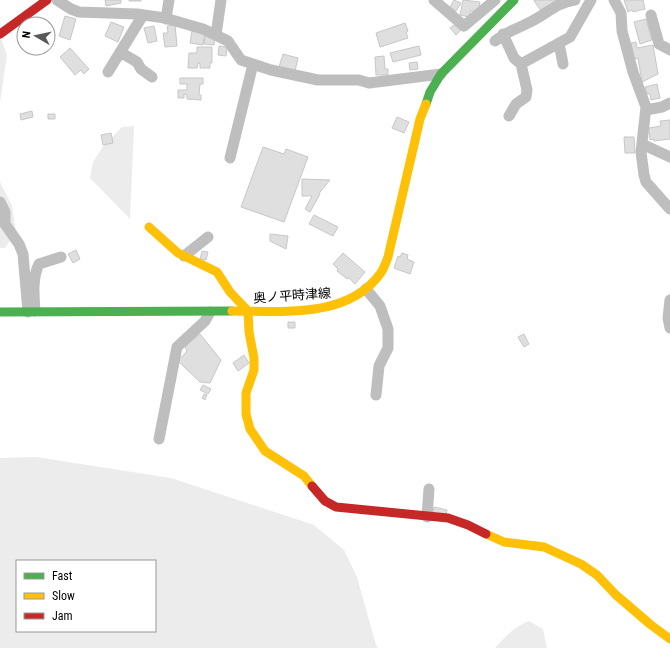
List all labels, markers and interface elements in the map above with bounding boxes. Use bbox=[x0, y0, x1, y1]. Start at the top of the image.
north arrow bbox=[16, 16, 56, 56]
text: N bbox=[20, 30, 34, 39]
street label: 奥ノ平時津線 bbox=[253, 285, 331, 306]
legend bbox=[16, 560, 156, 632]
text: Fast bbox=[52, 569, 73, 583]
text: Slow bbox=[52, 589, 75, 603]
text: Jam bbox=[52, 609, 73, 623]

